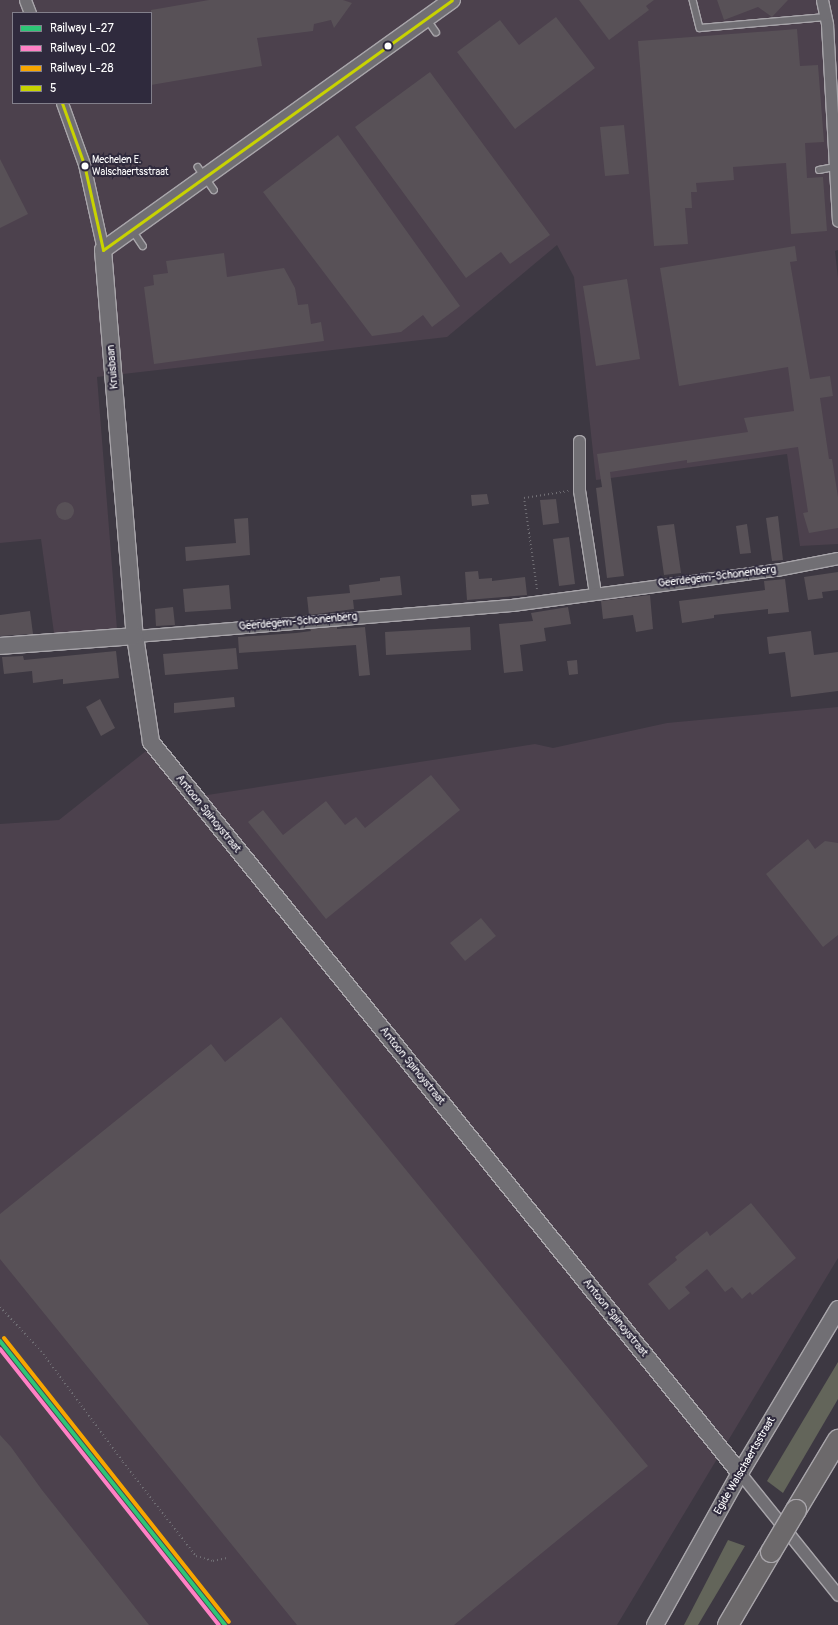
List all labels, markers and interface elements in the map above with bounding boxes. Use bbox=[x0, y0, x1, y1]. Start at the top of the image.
legend bbox=[12, 12, 152, 104]
text: Railway L-27 bbox=[50, 21, 114, 36]
text: Railway L-02 bbox=[50, 41, 116, 56]
unlabelled marker bbox=[383, 41, 393, 51]
text: Railway L-28 bbox=[50, 61, 114, 76]
text: 5 bbox=[50, 81, 57, 96]
place label: Mechelen E. Walschaertsstraat bbox=[92, 154, 169, 178]
marker: Mechelen E. Walschaertsstraat bbox=[80, 161, 90, 171]
street label: Kruisbaan bbox=[104, 344, 122, 390]
street label: Geerdegem-Schonenberg bbox=[657, 563, 777, 591]
street label: Geerdegem-Schonenberg bbox=[238, 610, 358, 634]
street label: Antoon Spinoystraat bbox=[173, 772, 243, 856]
street label: Antoon Spinoystraat bbox=[377, 1024, 447, 1108]
street label: Antoon Spinoystraat bbox=[580, 1276, 650, 1360]
street label: Egide Walschaertsstraat bbox=[712, 1415, 778, 1517]

